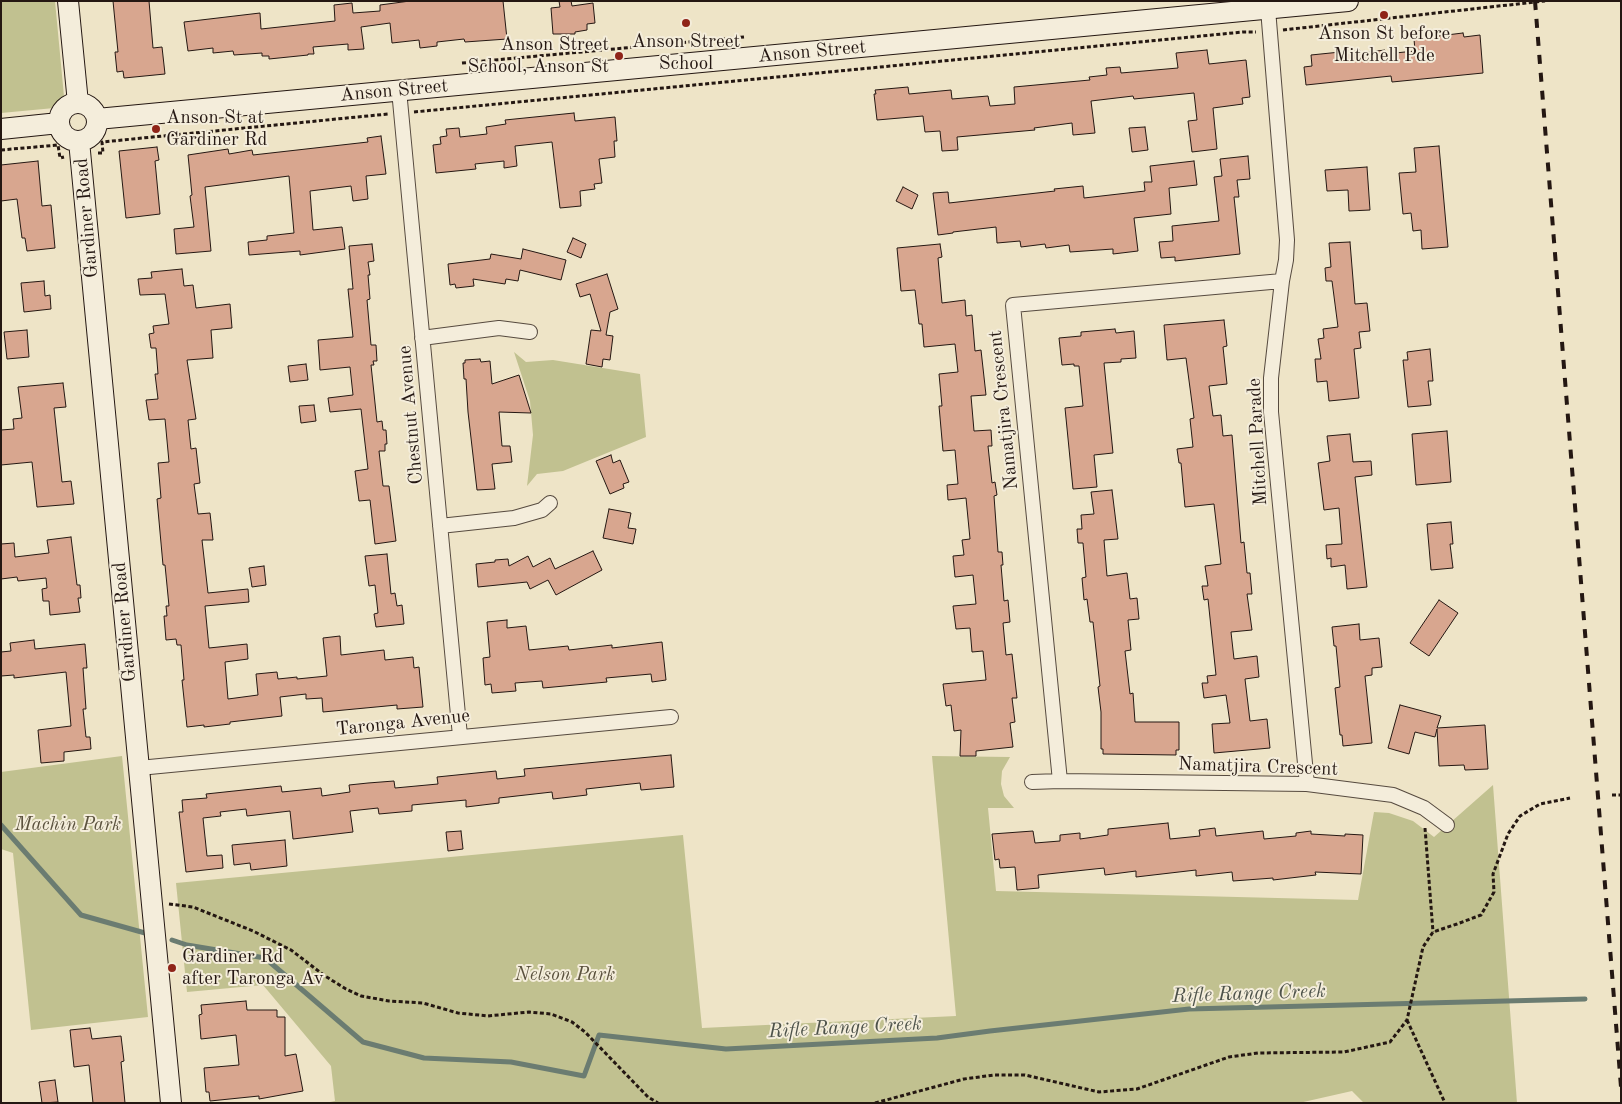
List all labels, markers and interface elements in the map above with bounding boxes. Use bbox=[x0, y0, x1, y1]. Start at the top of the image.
marker: Anson St before Mitchell Pde bbox=[1378, 9, 1390, 21]
marker: Anson Street School bbox=[680, 17, 692, 29]
place label: Anson St before Mitchell Pde bbox=[1318, 23, 1450, 67]
place label: Anson Street School bbox=[632, 31, 740, 75]
place label: Anson Street School, Anson St bbox=[468, 34, 609, 78]
street label: Anson Street bbox=[757, 36, 867, 68]
marker: Anson Street School, Anson St bbox=[613, 50, 625, 62]
street label: Anson Street bbox=[339, 75, 449, 107]
place label: Anson St at Gardiner Rd bbox=[166, 107, 268, 151]
marker: Anson St at Gardiner Rd bbox=[150, 123, 162, 135]
street label: Gardiner Road bbox=[70, 157, 104, 279]
street label: Namatjira Crescent bbox=[984, 329, 1024, 491]
street label: Chestnut Avenue bbox=[394, 345, 428, 485]
street label: Mitchell Parade bbox=[1243, 378, 1273, 506]
street label: Gardiner Road bbox=[108, 561, 142, 683]
street label: Taronga Avenue bbox=[335, 705, 471, 741]
street label: Namatjira Crescent bbox=[1178, 753, 1338, 781]
park label: Machin Park bbox=[15, 814, 121, 836]
place label: Gardiner Rd after Taronga Av bbox=[182, 946, 324, 990]
marker: Gardiner Rd after Taronga Av bbox=[166, 962, 178, 974]
park label: Nelson Park bbox=[515, 964, 615, 986]
water label: Rifle Range Creek bbox=[1172, 979, 1326, 1009]
water label: Rifle Range Creek bbox=[767, 1012, 923, 1044]

